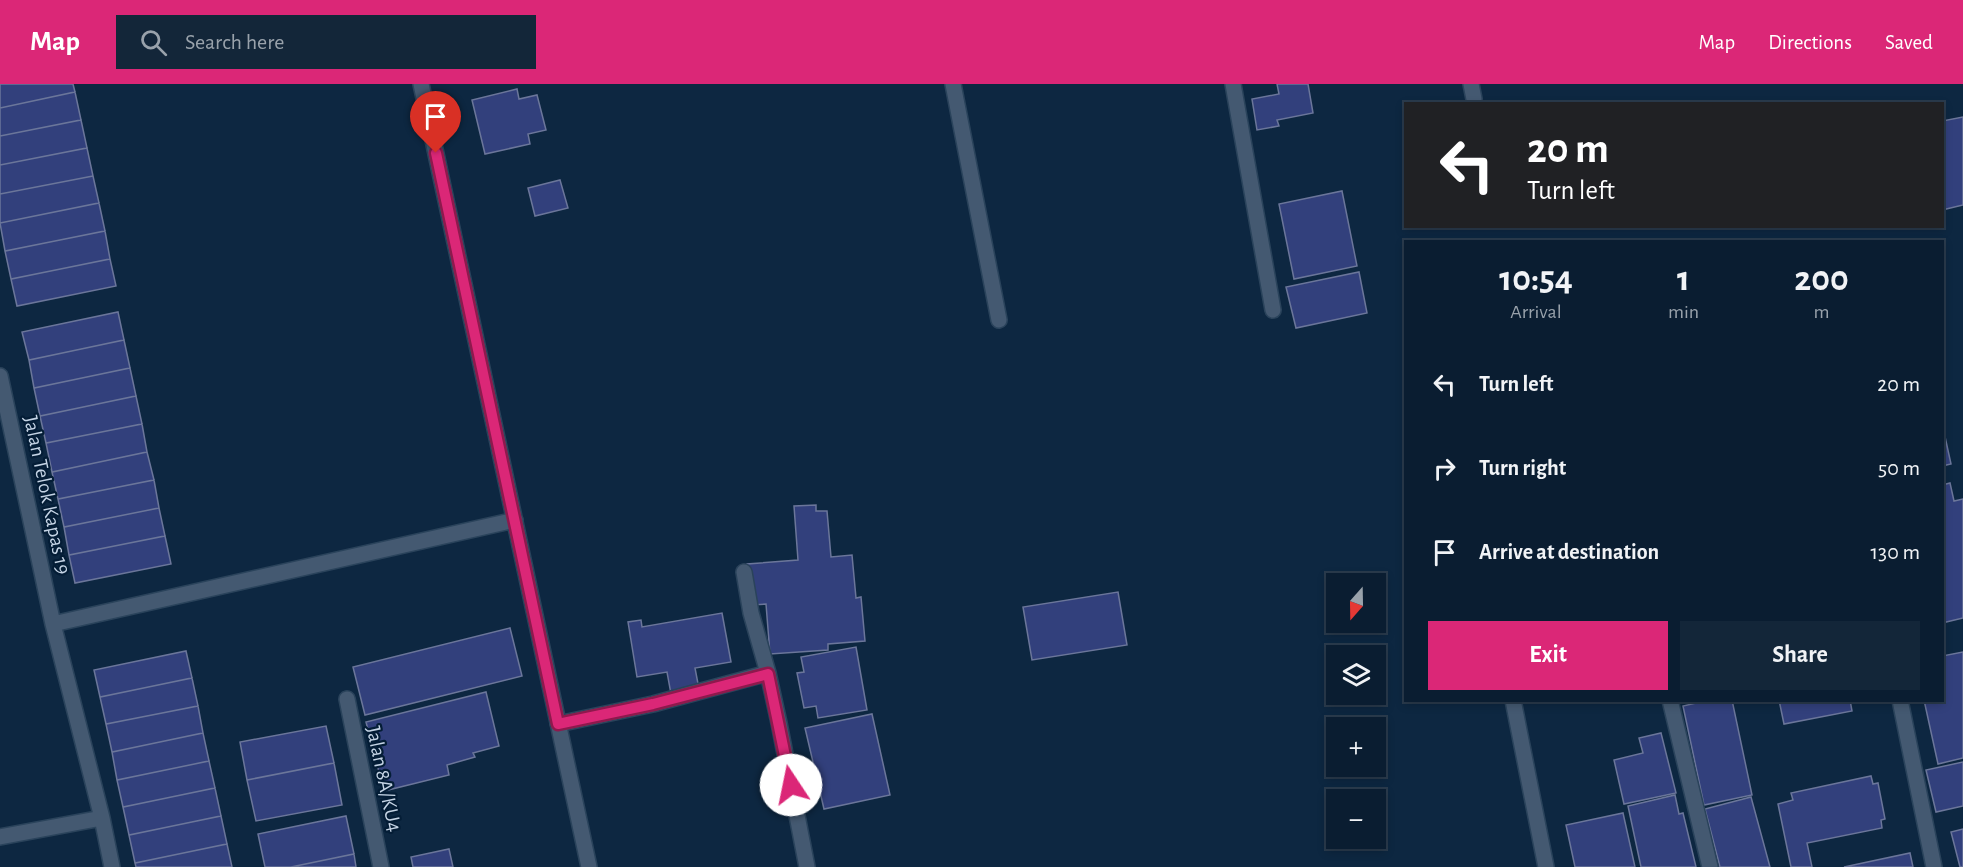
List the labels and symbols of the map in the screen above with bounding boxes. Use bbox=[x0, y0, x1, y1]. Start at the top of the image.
pin bbox=[410, 91, 461, 153]
street label: Jalan Telok Kapas 19 bbox=[20, 414, 74, 576]
north arrow bbox=[1326, 573, 1386, 633]
street label: Jalan 8A/KU4 bbox=[363, 724, 405, 834]
position arrow bbox=[759, 753, 823, 817]

